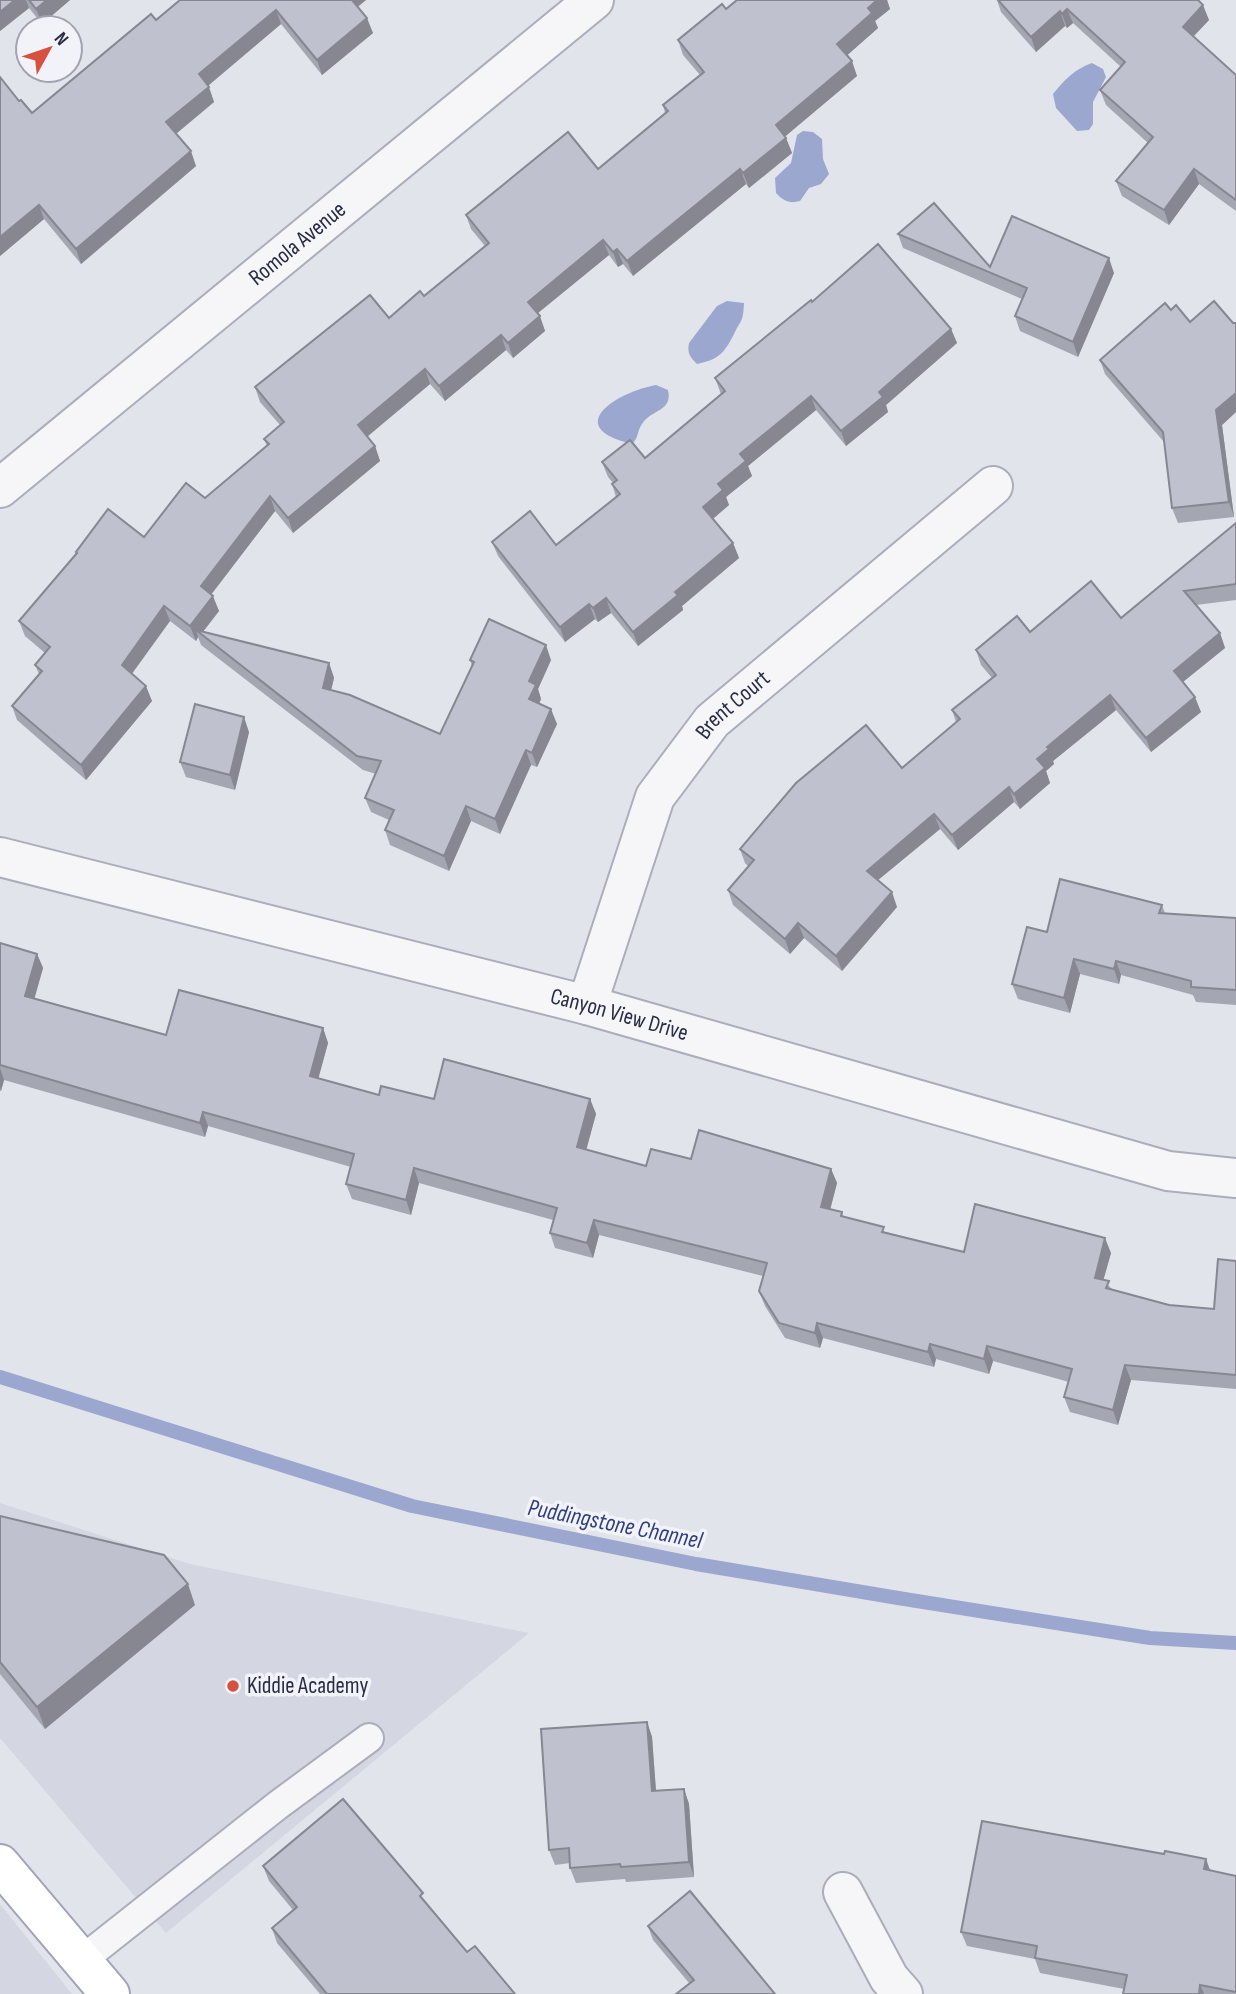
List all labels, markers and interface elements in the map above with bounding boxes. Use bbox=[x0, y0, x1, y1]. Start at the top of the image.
north arrow bbox=[14, 14, 84, 84]
text: N bbox=[49, 28, 73, 50]
street label: Romola Avenue bbox=[243, 196, 352, 292]
street label: Brent Court bbox=[689, 664, 776, 745]
street label: Canyon View Drive bbox=[547, 982, 691, 1047]
water label: Puddingstone Channel bbox=[525, 1493, 705, 1555]
place label: Kiddie Academy bbox=[247, 1672, 369, 1700]
marker: Kiddie Academy bbox=[225, 1678, 241, 1694]

